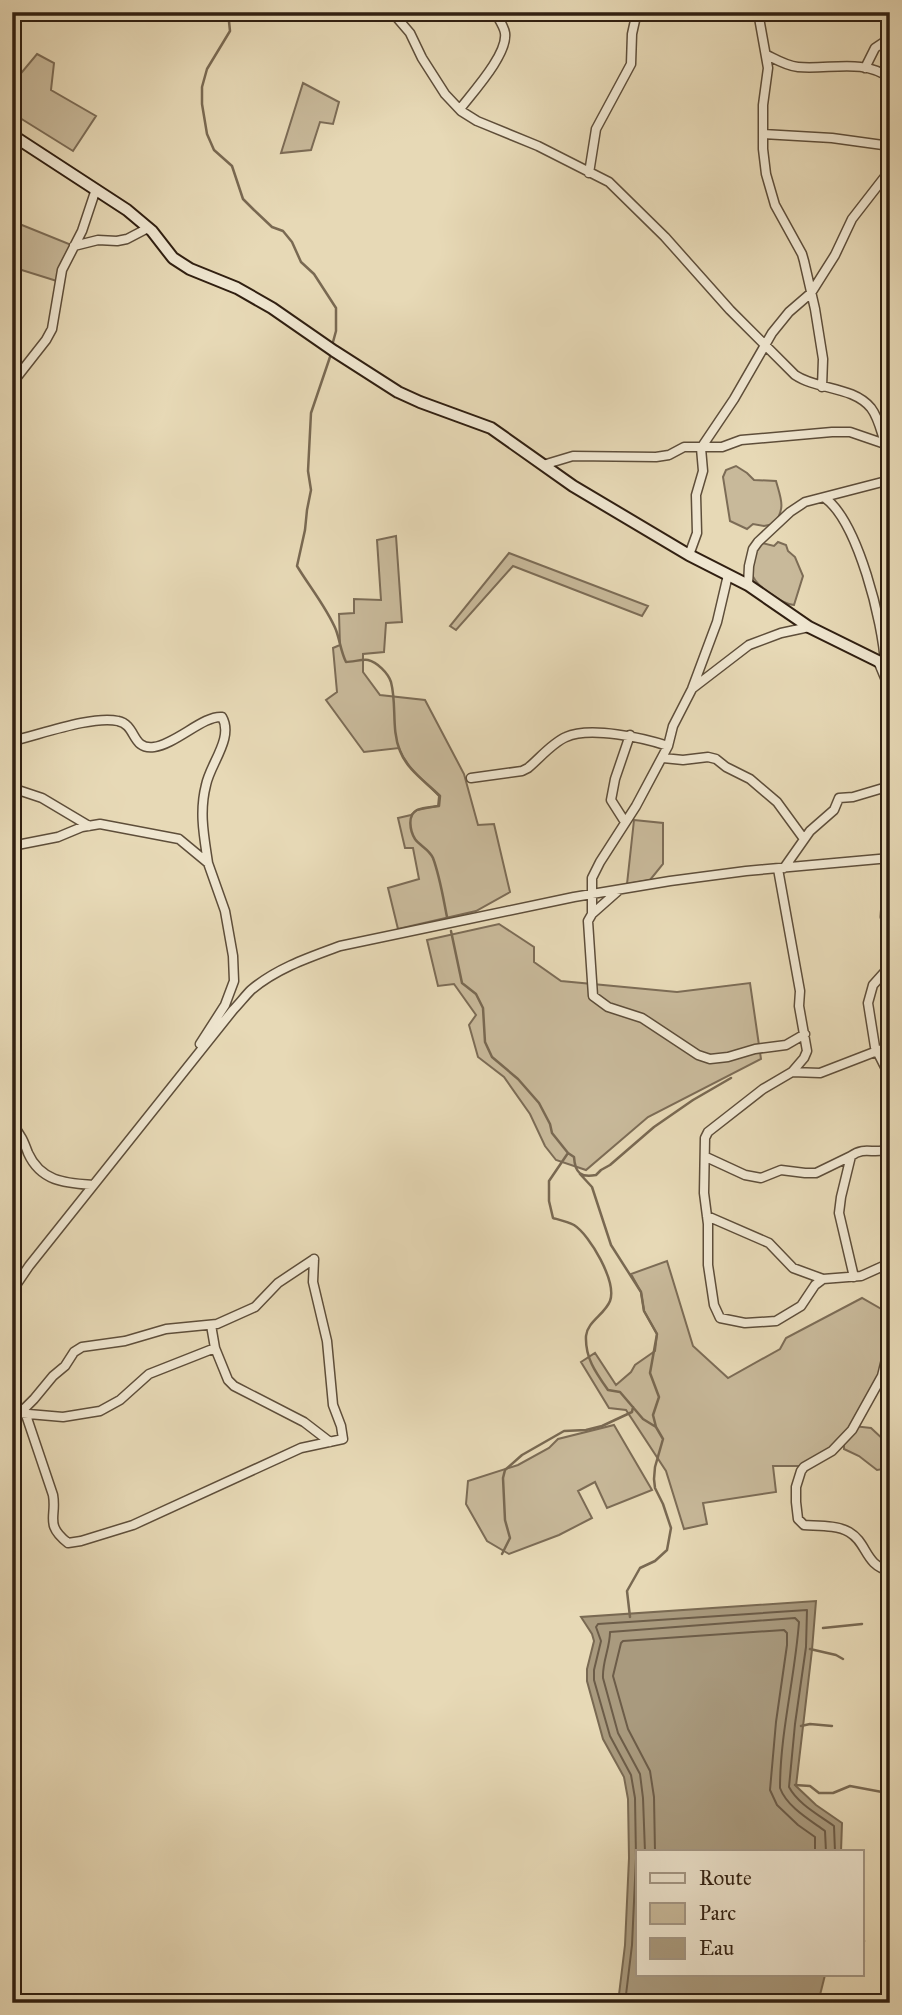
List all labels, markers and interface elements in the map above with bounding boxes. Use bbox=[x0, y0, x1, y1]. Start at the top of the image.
legend bbox=[636, 1850, 864, 1976]
text: Route bbox=[699, 1865, 752, 1891]
text: Parc bbox=[699, 1900, 736, 1926]
text: Eau bbox=[699, 1935, 734, 1961]

